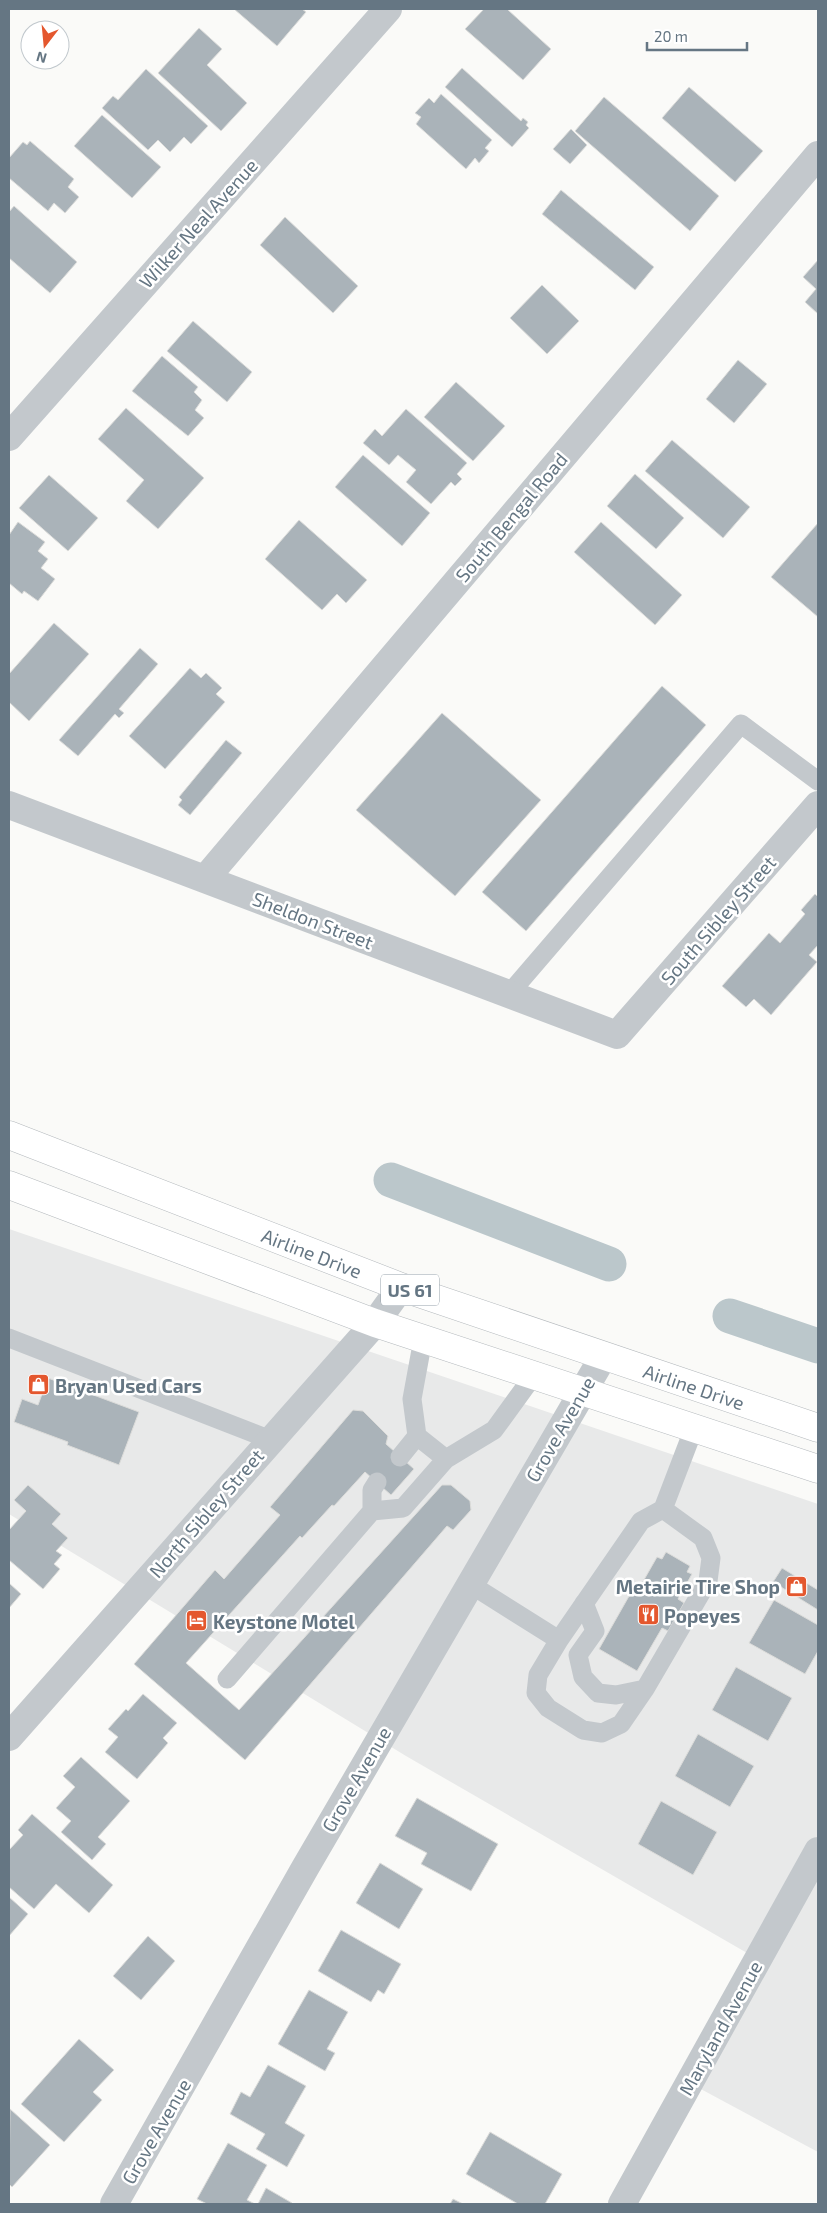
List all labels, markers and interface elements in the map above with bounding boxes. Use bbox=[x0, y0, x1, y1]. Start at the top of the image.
north arrow bbox=[20, 20, 70, 70]
scale bar bbox=[647, 20, 747, 52]
text: 20 m bbox=[654, 27, 688, 45]
text: N bbox=[34, 48, 48, 68]
street label: Wilker Neal Avenue bbox=[134, 154, 262, 292]
street label: South Bengal Road bbox=[450, 448, 572, 586]
street label: South Sibley Street bbox=[656, 851, 780, 989]
street label: Sheldon Street bbox=[249, 886, 377, 954]
street label: Airline Drive bbox=[259, 1223, 365, 1282]
road number: US 61 bbox=[381, 1274, 439, 1306]
street label: Airline Drive bbox=[641, 1358, 748, 1414]
street label: Grove Avenue bbox=[521, 1372, 599, 1486]
shop icon: Bryan Used Cars bbox=[27, 1373, 51, 1397]
place label: Bryan Used Cars bbox=[55, 1374, 202, 1398]
street label: North Sibley Street bbox=[144, 1444, 268, 1582]
shop icon: Metairie Tire Shop bbox=[784, 1574, 808, 1598]
place label: Metairie Tire Shop bbox=[616, 1575, 780, 1598]
restaurant icon: Popeyes bbox=[636, 1603, 660, 1627]
place label: Popeyes bbox=[664, 1604, 740, 1628]
hotel icon: Keystone Motel bbox=[185, 1609, 209, 1633]
place label: Keystone Motel bbox=[213, 1610, 355, 1634]
street label: Grove Avenue bbox=[317, 1722, 395, 1836]
street label: Maryland Avenue bbox=[674, 1957, 766, 2099]
street label: Grove Avenue bbox=[117, 2074, 195, 2188]

